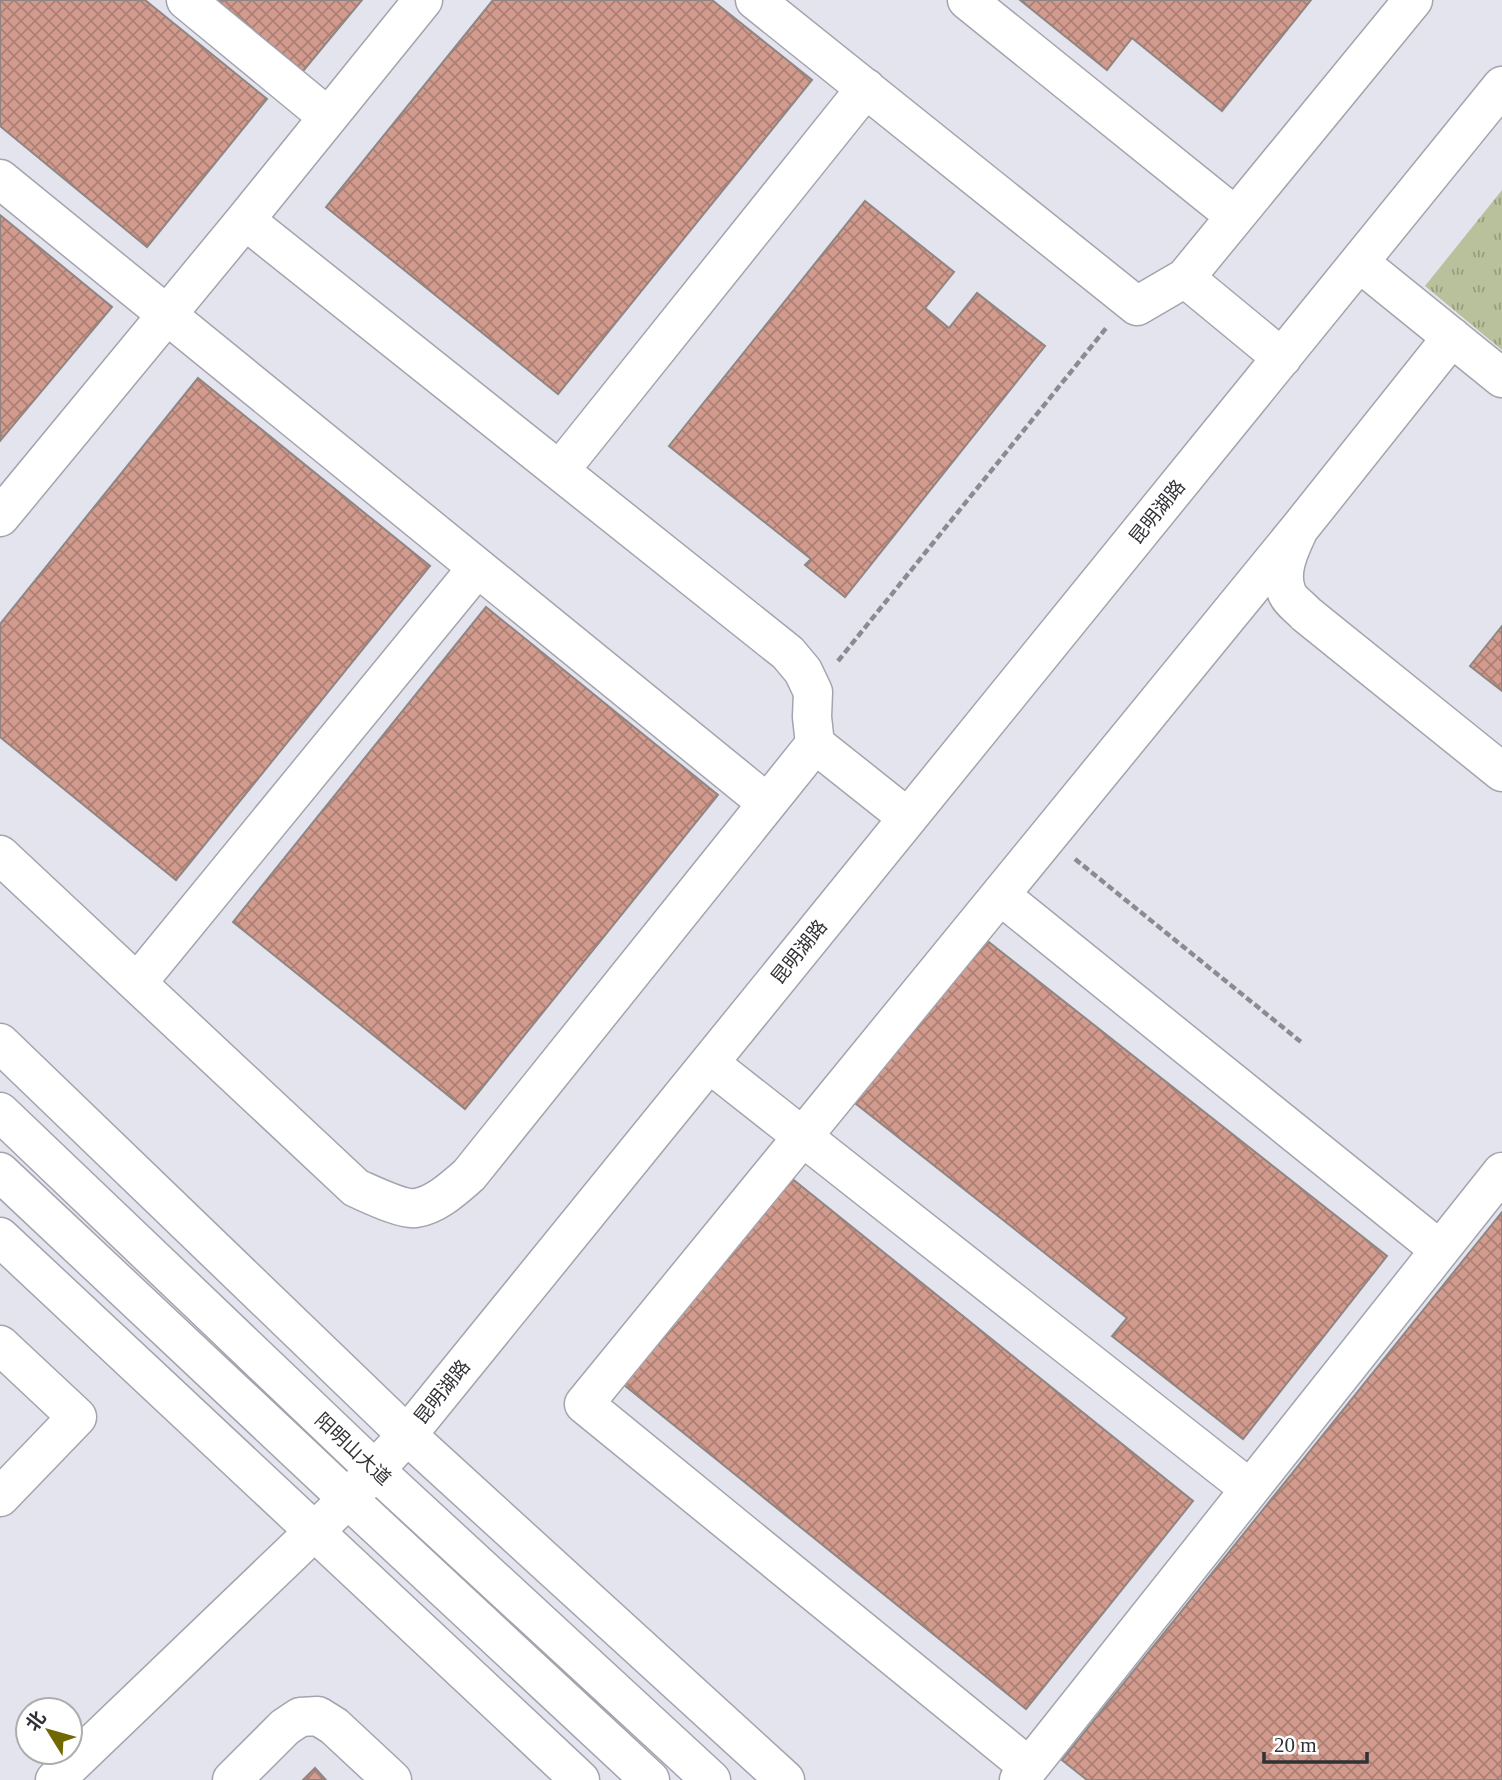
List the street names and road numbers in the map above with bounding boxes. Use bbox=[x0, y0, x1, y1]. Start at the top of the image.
street label: 昆明湖路 bbox=[1125, 476, 1189, 548]
street label: 昆明湖路 bbox=[767, 916, 831, 988]
street label: 昆明湖路 bbox=[410, 1356, 474, 1428]
street label: 阳明山大道 bbox=[311, 1409, 395, 1489]

